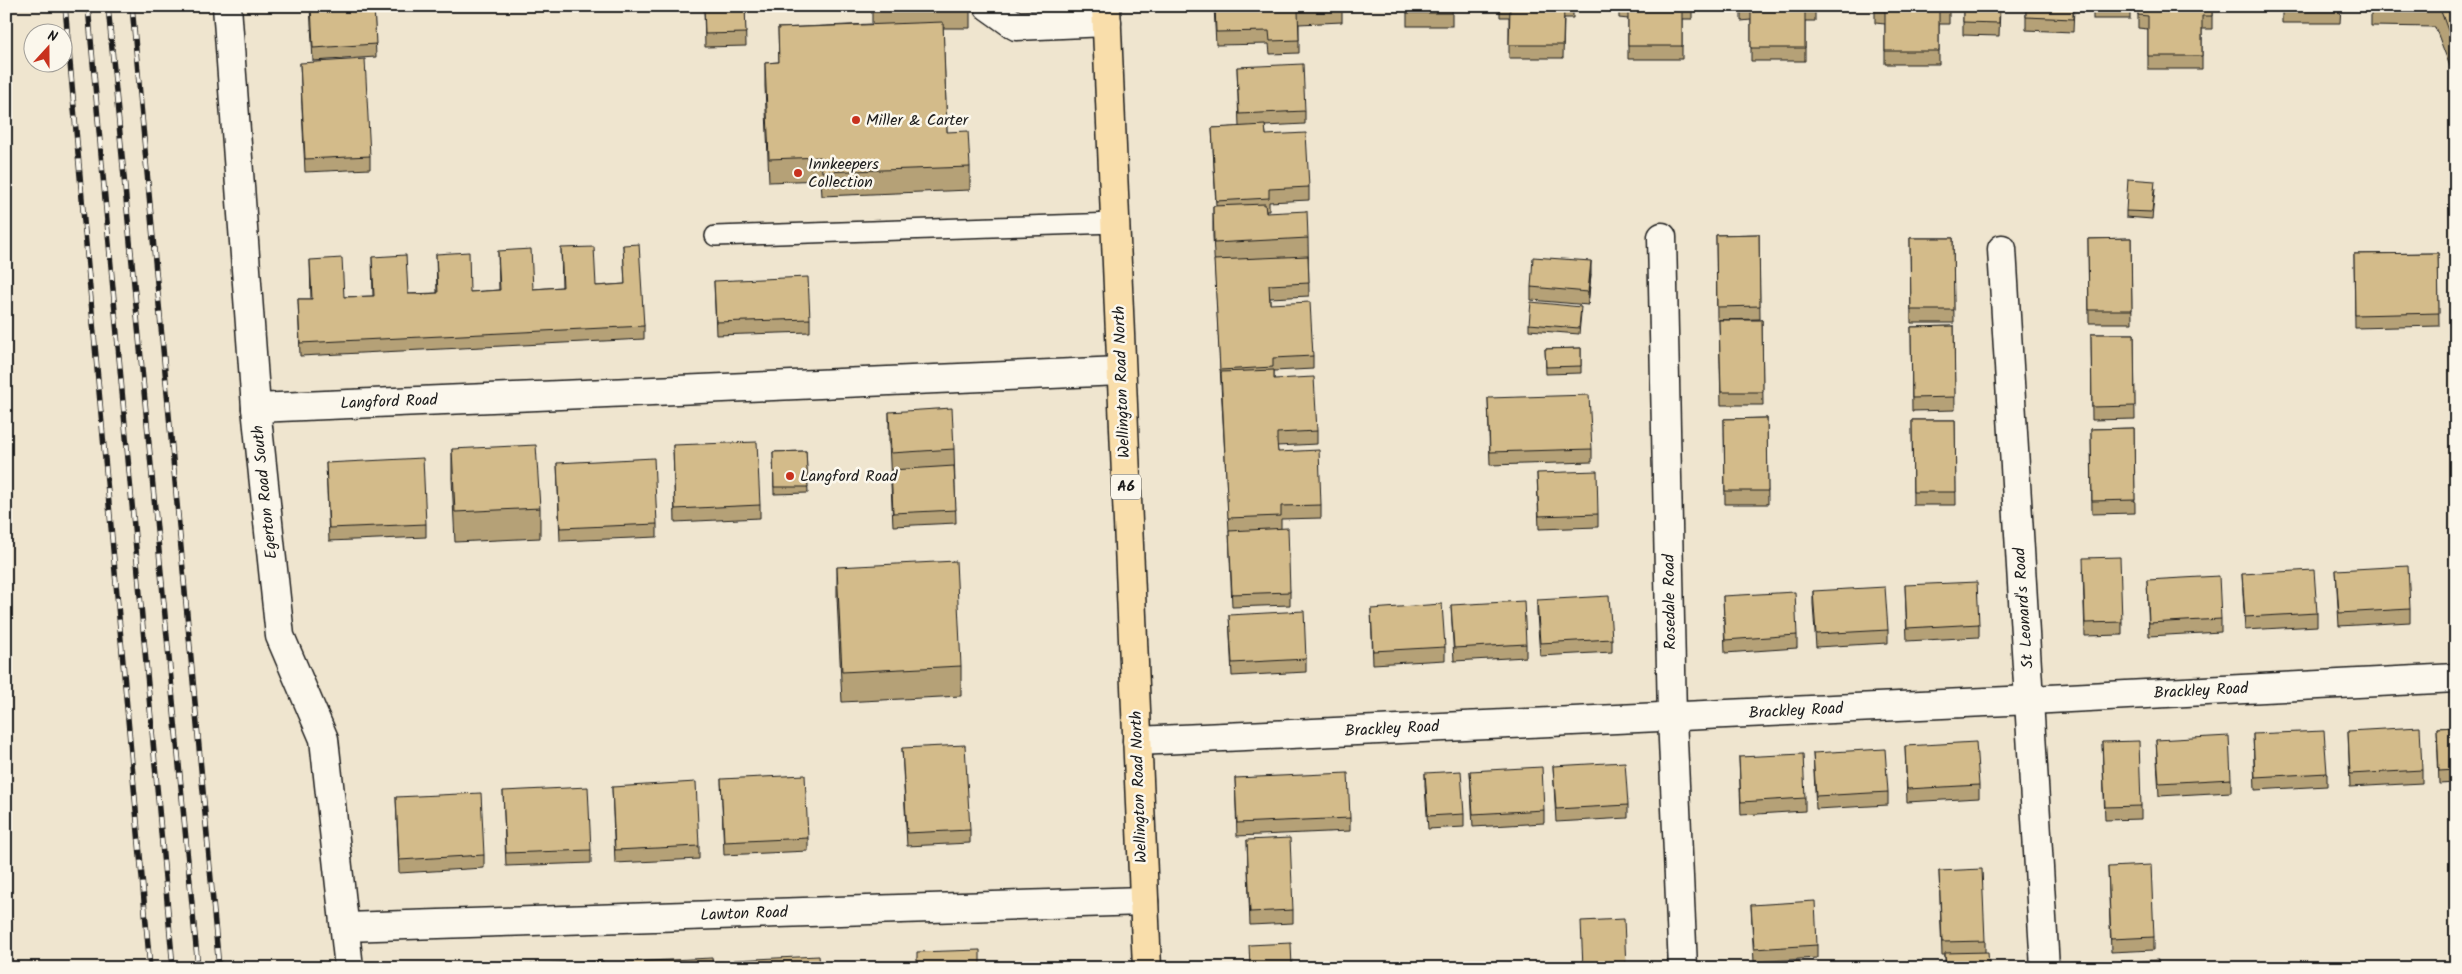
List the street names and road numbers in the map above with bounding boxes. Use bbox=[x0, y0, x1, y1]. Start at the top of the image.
street label: Wellington Road North bbox=[1107, 305, 1137, 459]
street label: Langford Road bbox=[340, 388, 439, 416]
street label: Egerton Road South bbox=[246, 424, 284, 560]
road number: A6 bbox=[1111, 474, 1141, 500]
street label: St Leonard's Road bbox=[2007, 546, 2041, 669]
street label: Rosedale Road bbox=[1657, 553, 1683, 650]
street label: Brackley Road bbox=[2153, 676, 2250, 706]
street label: Brackley Road bbox=[1748, 696, 1845, 726]
street label: Wellington Road North bbox=[1124, 710, 1154, 864]
street label: Brackley Road bbox=[1344, 714, 1441, 744]
street label: Lawton Road bbox=[700, 900, 789, 928]

